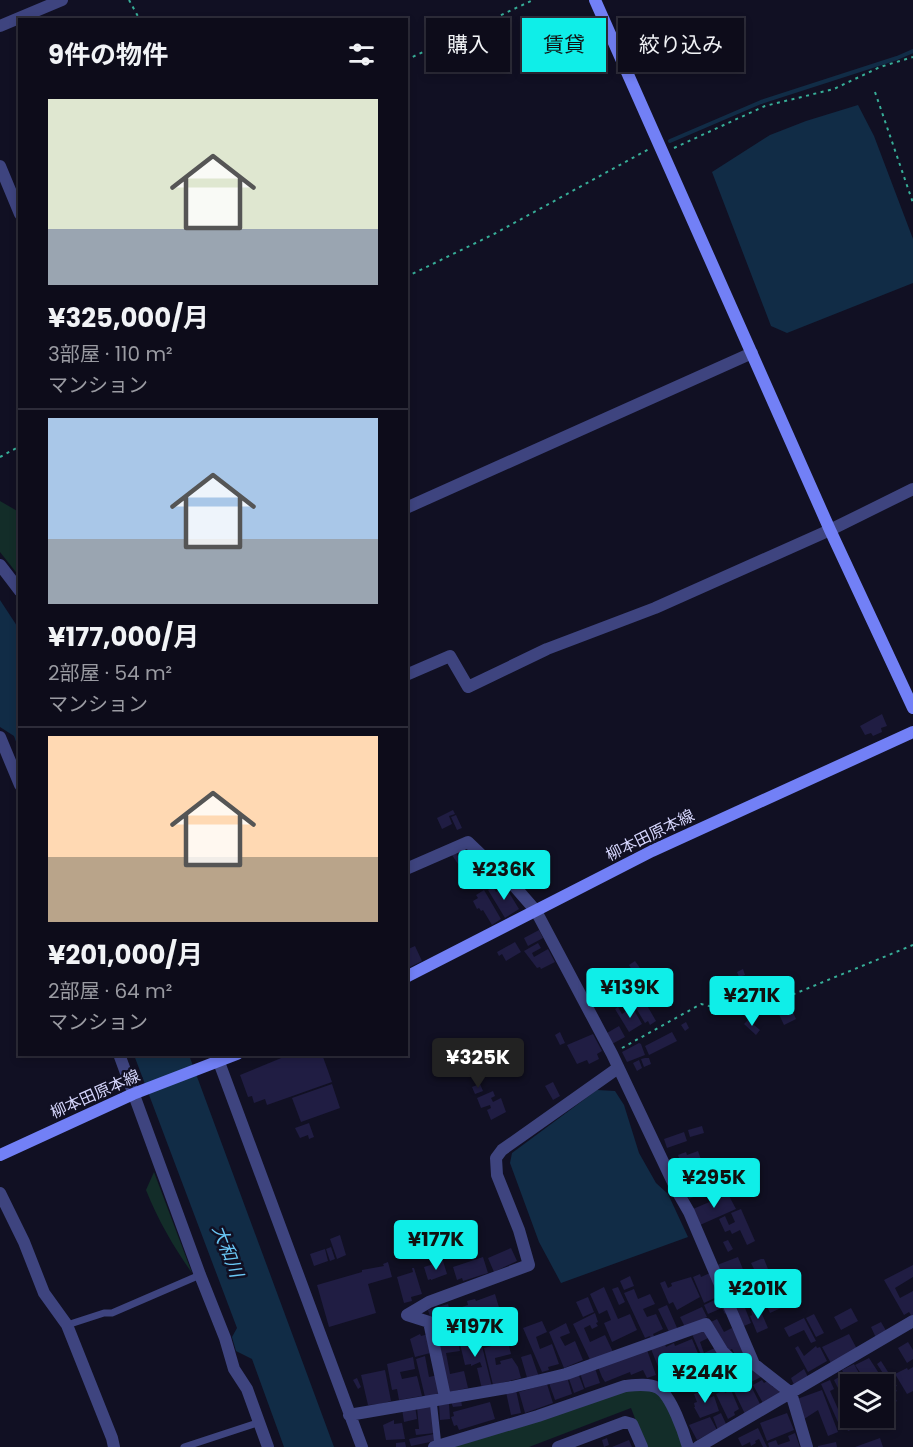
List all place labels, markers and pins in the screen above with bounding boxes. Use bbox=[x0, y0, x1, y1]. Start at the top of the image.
pin: ¥236K bbox=[462, 850, 546, 901]
pin: ¥139K bbox=[588, 968, 672, 1019]
pin: ¥271K bbox=[710, 976, 794, 1027]
pin: ¥325K bbox=[436, 1038, 520, 1089]
pin: ¥295K bbox=[672, 1158, 756, 1209]
pin: ¥177K bbox=[394, 1220, 478, 1271]
pin: ¥201K bbox=[716, 1269, 800, 1320]
pin: ¥197K bbox=[433, 1307, 517, 1358]
pin: ¥244K bbox=[663, 1353, 747, 1404]

